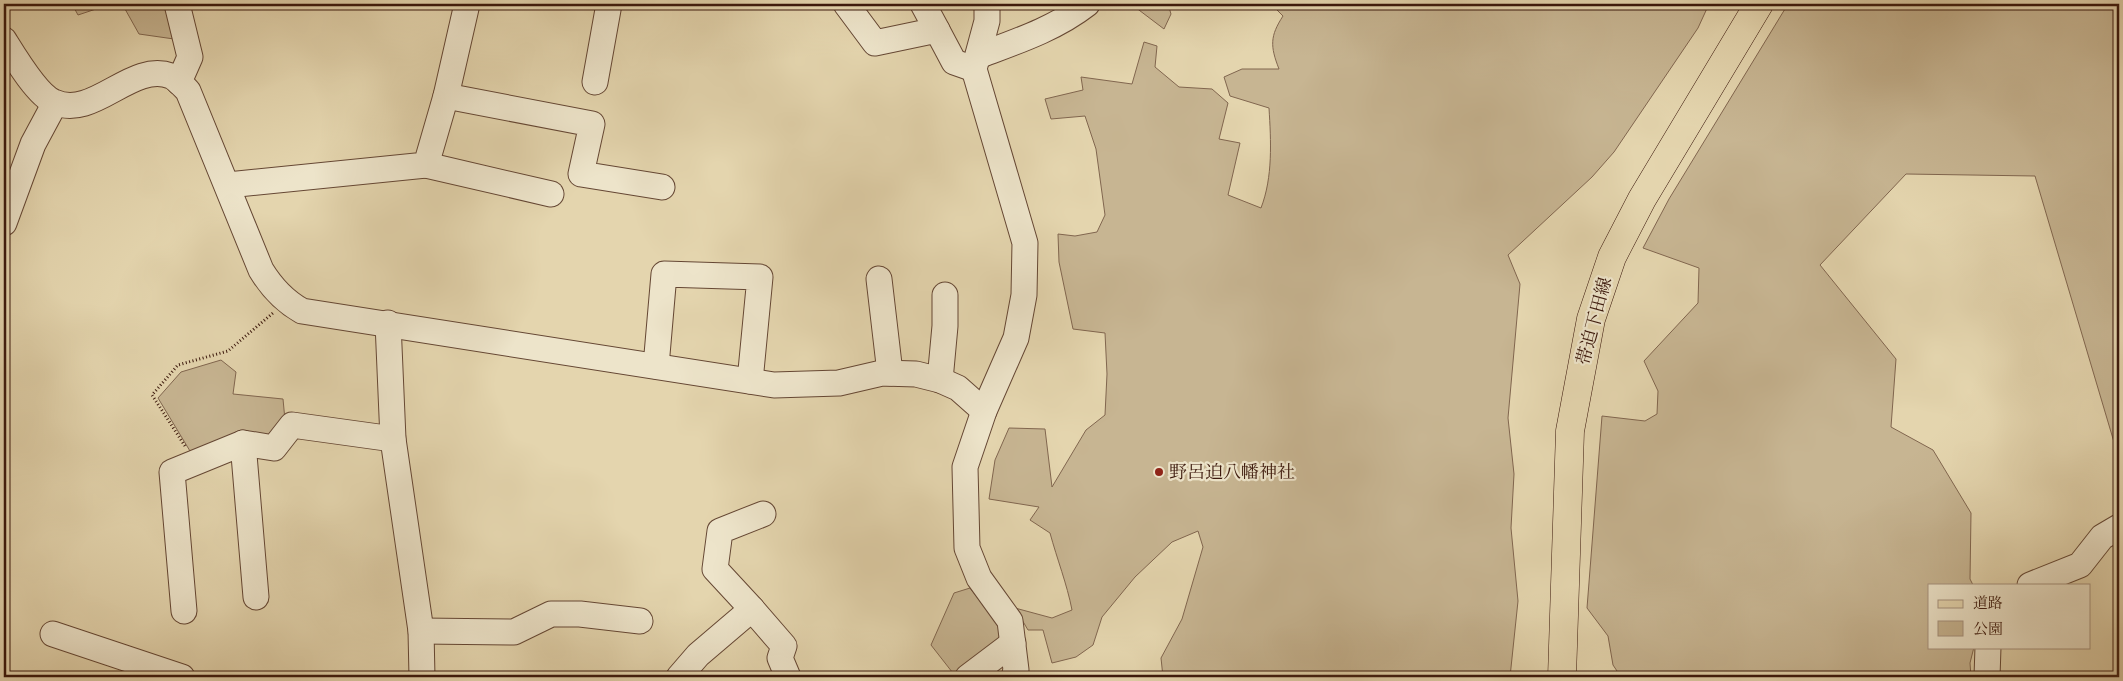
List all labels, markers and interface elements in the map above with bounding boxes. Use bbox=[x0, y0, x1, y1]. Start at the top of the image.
street label: 帯迫下田線 bbox=[1573, 275, 1615, 367]
place label: 野呂迫八幡神社 bbox=[1169, 462, 1295, 482]
marker: 野呂迫八幡神社 bbox=[1153, 466, 1165, 478]
legend bbox=[1928, 584, 2090, 648]
text: 道路 bbox=[1973, 595, 2003, 612]
text: 公園 bbox=[1973, 621, 2003, 638]

